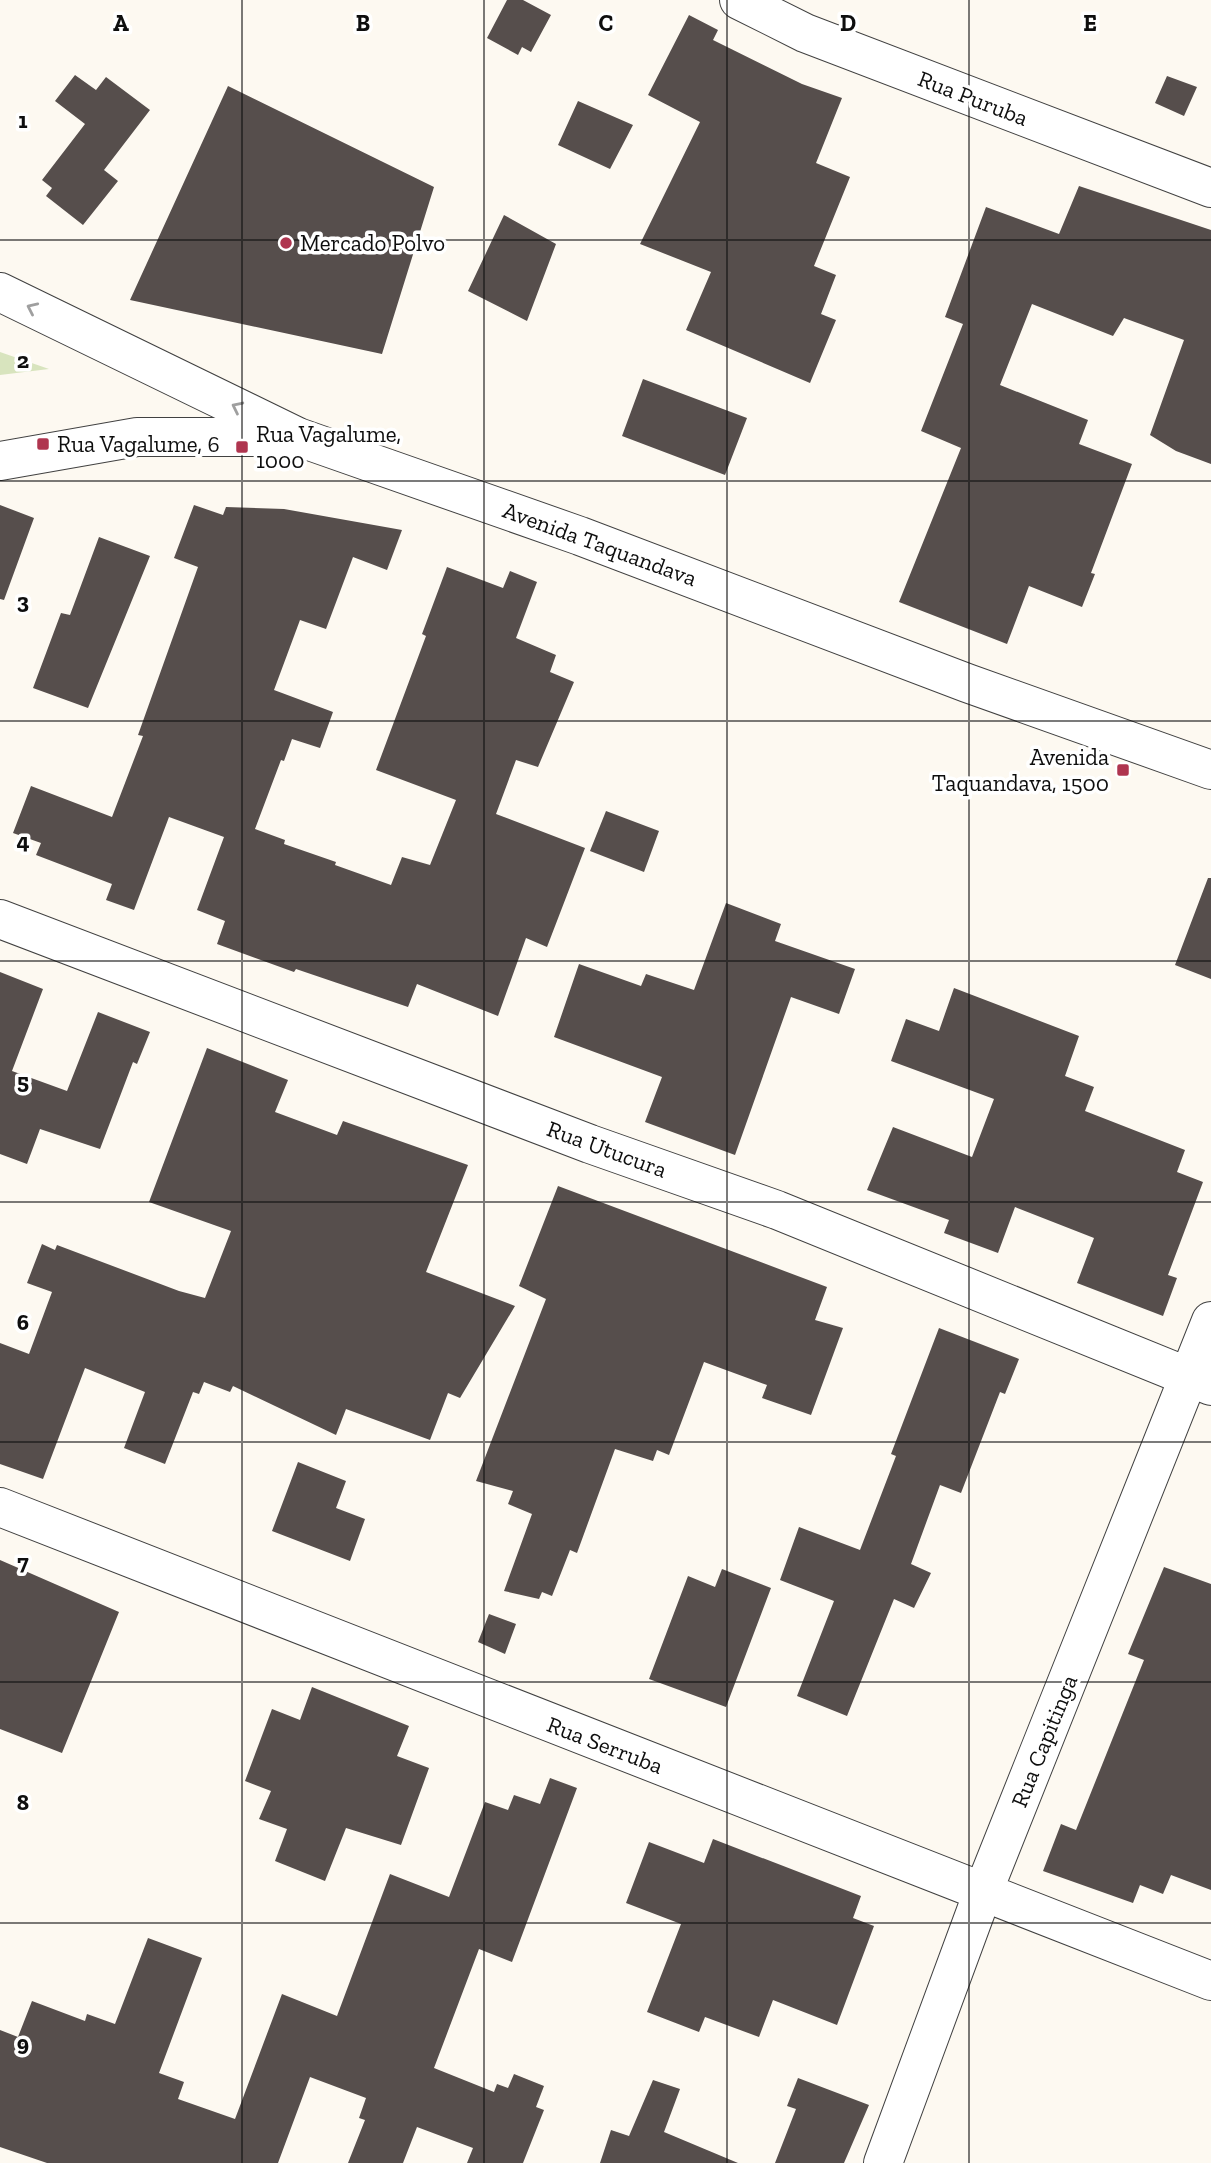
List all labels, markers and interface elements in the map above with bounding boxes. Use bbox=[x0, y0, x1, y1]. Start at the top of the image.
text: A bbox=[113, 9, 129, 37]
text: B bbox=[356, 9, 370, 37]
text: C bbox=[599, 9, 613, 37]
text: D bbox=[840, 9, 856, 37]
text: E bbox=[1083, 9, 1097, 37]
street label: Rua Puruba bbox=[914, 64, 1032, 132]
text: 1 bbox=[18, 106, 28, 134]
place label: Mercado Polvo bbox=[300, 229, 445, 257]
marker: Mercado Polvo bbox=[278, 235, 294, 251]
one-way arrow bbox=[26, 302, 39, 316]
text: 2 bbox=[17, 346, 29, 374]
one-way arrow bbox=[232, 401, 244, 415]
place label: Rua Vagalume, 1000 bbox=[256, 420, 401, 474]
place label: Rua Vagalume, 6 bbox=[57, 430, 220, 458]
marker: Rua Vagalume, 6 bbox=[35, 436, 51, 452]
marker: Rua Vagalume, 1000 bbox=[234, 439, 250, 455]
street label: Avenida Taquandava bbox=[499, 496, 701, 592]
text: 3 bbox=[17, 587, 29, 615]
place label: Avenida Taquandava, 1500 bbox=[932, 743, 1109, 797]
marker: Avenida Taquandava, 1500 bbox=[1115, 762, 1131, 778]
text: 4 bbox=[16, 827, 30, 855]
text: 5 bbox=[17, 1067, 29, 1095]
street label: Rua Utucura bbox=[543, 1114, 671, 1184]
text: 6 bbox=[17, 1308, 29, 1336]
text: 7 bbox=[17, 1548, 29, 1576]
street label: Rua Capitinga bbox=[1005, 1671, 1083, 1811]
street label: Rua Serruba bbox=[543, 1710, 667, 1780]
text: 8 bbox=[17, 1788, 29, 1816]
text: 9 bbox=[17, 2029, 29, 2057]

